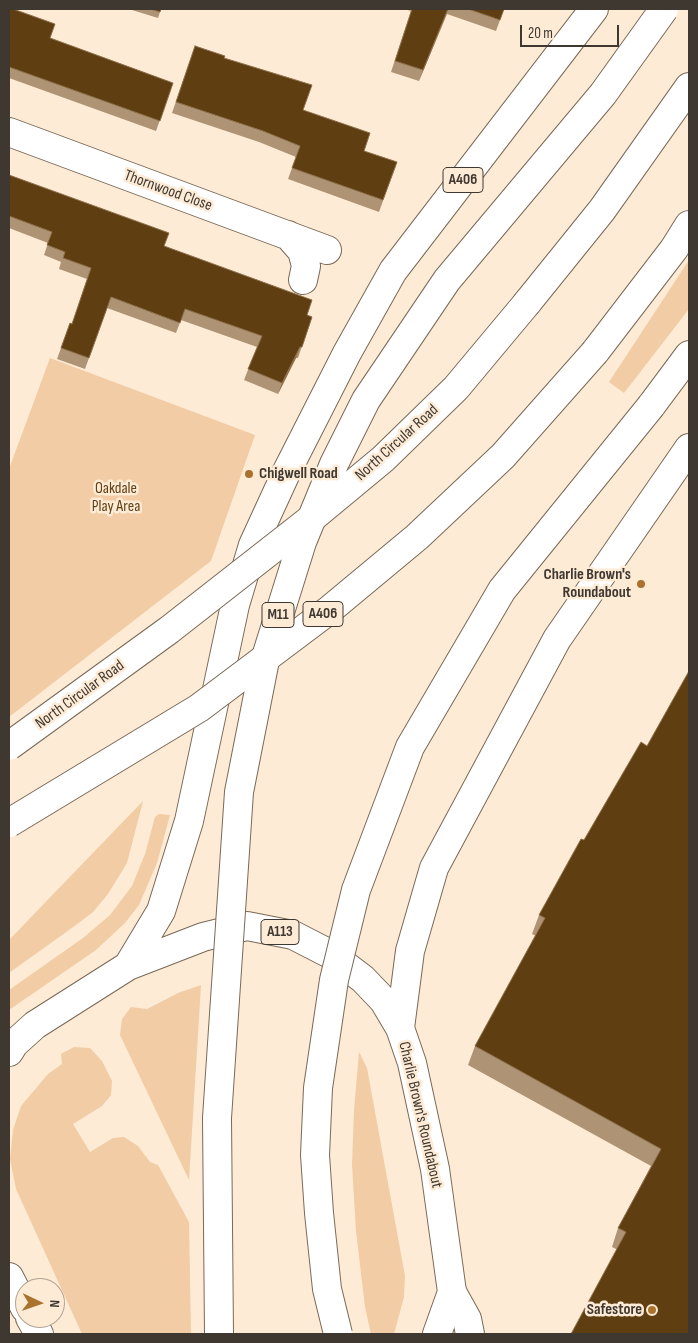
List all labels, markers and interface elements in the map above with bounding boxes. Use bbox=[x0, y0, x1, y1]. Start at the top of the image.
scale bar bbox=[523, 15, 622, 47]
text: 20 m bbox=[528, 24, 553, 43]
street label: Thornwood Close bbox=[121, 166, 215, 216]
road number: A406 bbox=[443, 168, 483, 192]
street label: North Circular Road bbox=[352, 401, 442, 485]
place label: Chigwell Road bbox=[259, 464, 338, 484]
marker: Chigwell Road bbox=[243, 468, 255, 480]
park label: Oakdale Play Area bbox=[92, 479, 140, 517]
place label: Charlie Brown's Roundabout bbox=[543, 565, 631, 603]
marker: Charlie Brown's Roundabout bbox=[635, 578, 647, 590]
road number: M11 bbox=[262, 602, 294, 628]
road number: A406 bbox=[303, 602, 343, 626]
street label: North Circular Road bbox=[32, 656, 128, 734]
road number: A113 bbox=[261, 920, 299, 944]
street label: Charlie Brown's Roundabout bbox=[394, 1040, 446, 1190]
north arrow bbox=[15, 1278, 65, 1328]
text: N bbox=[46, 1300, 63, 1308]
place label: Safestore bbox=[587, 1300, 642, 1320]
marker: Safestore bbox=[646, 1304, 658, 1316]

